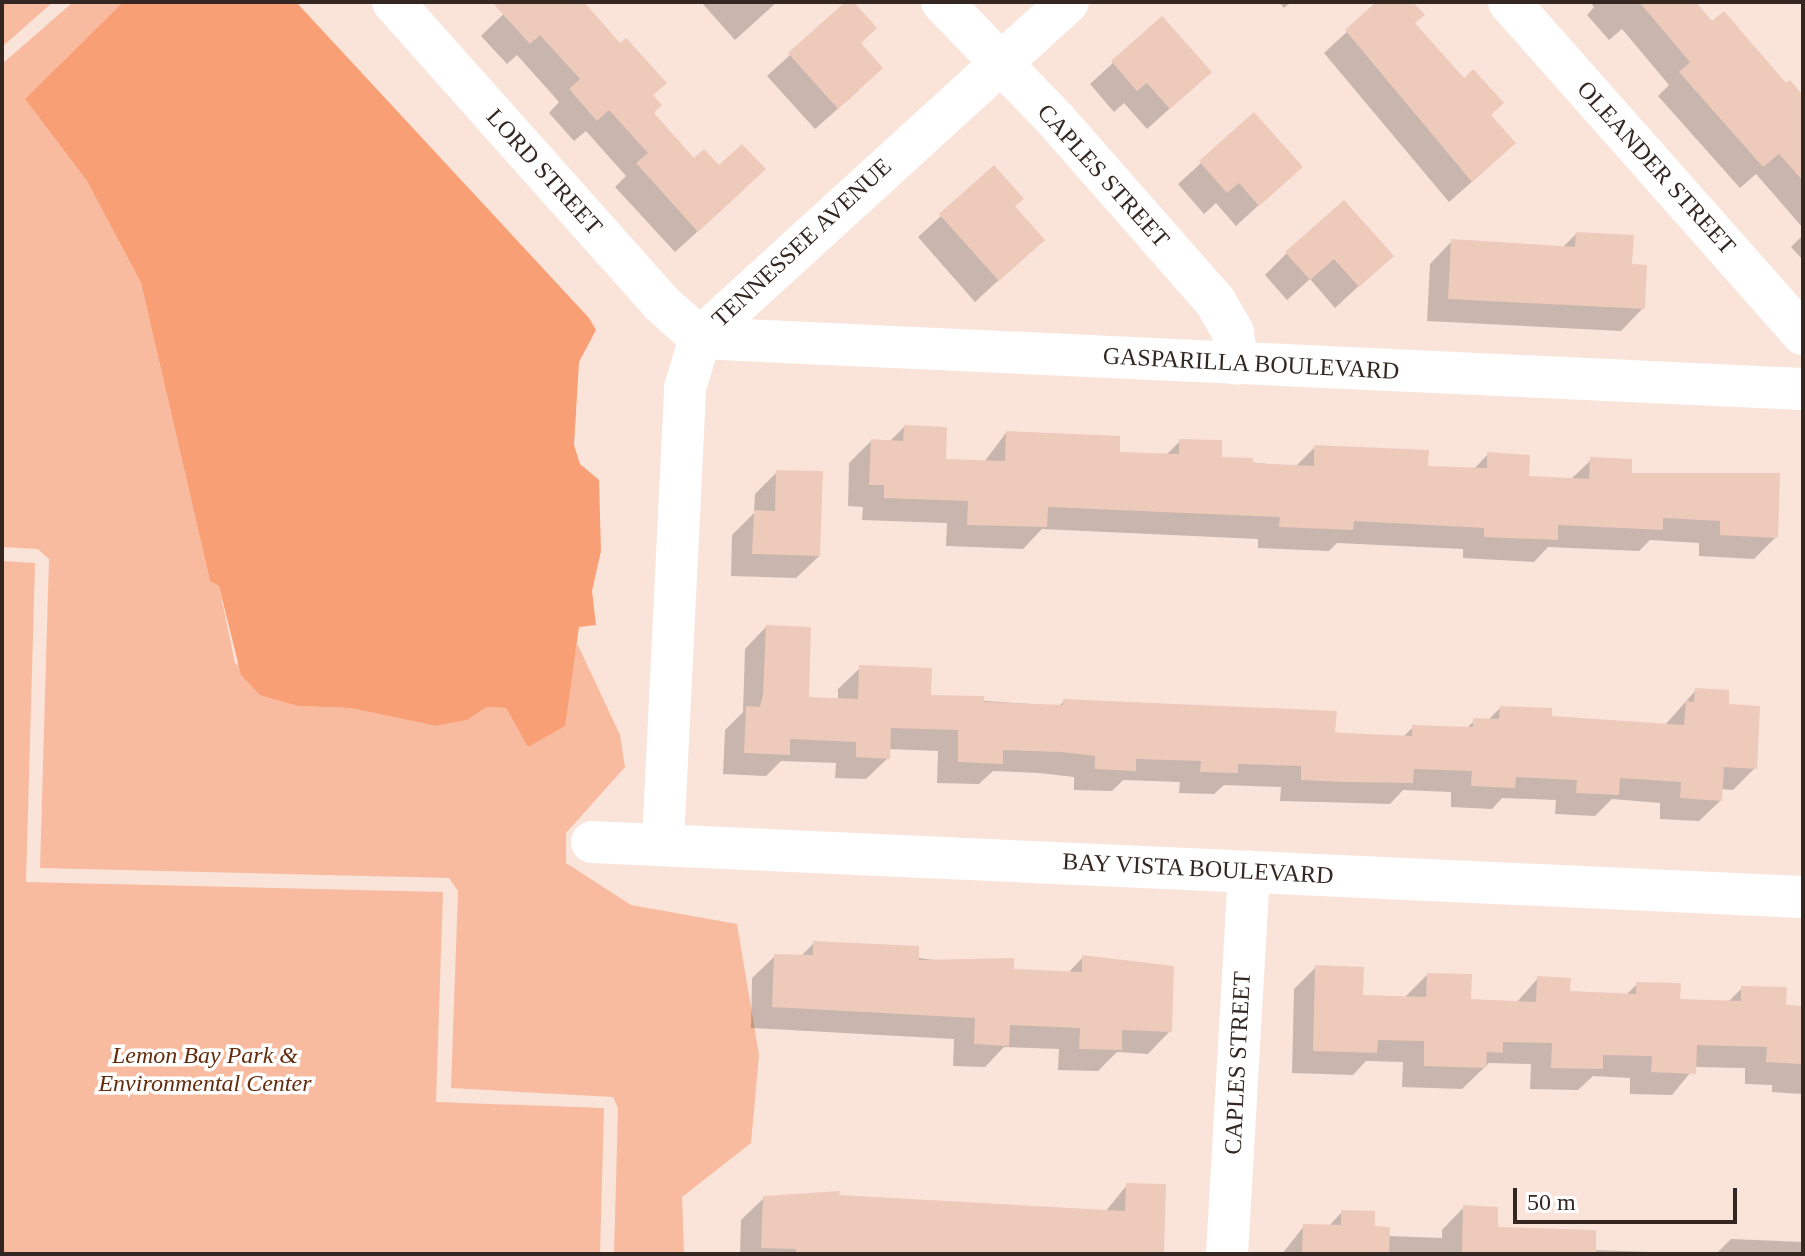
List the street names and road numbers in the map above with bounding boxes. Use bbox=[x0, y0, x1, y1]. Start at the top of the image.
street label: OLEANDER STREET bbox=[1571, 75, 1741, 261]
street label: CAPLES STREET bbox=[1031, 98, 1175, 254]
street label: LORD STREET bbox=[480, 103, 608, 241]
street label: TENNESSEE AVENUE bbox=[706, 152, 898, 334]
street label: GASPARILLA BOULEVARD bbox=[1101, 342, 1401, 386]
street label: BAY VISTA BOULEVARD bbox=[1060, 847, 1336, 891]
street label: CAPLES STREET bbox=[1219, 971, 1257, 1155]

